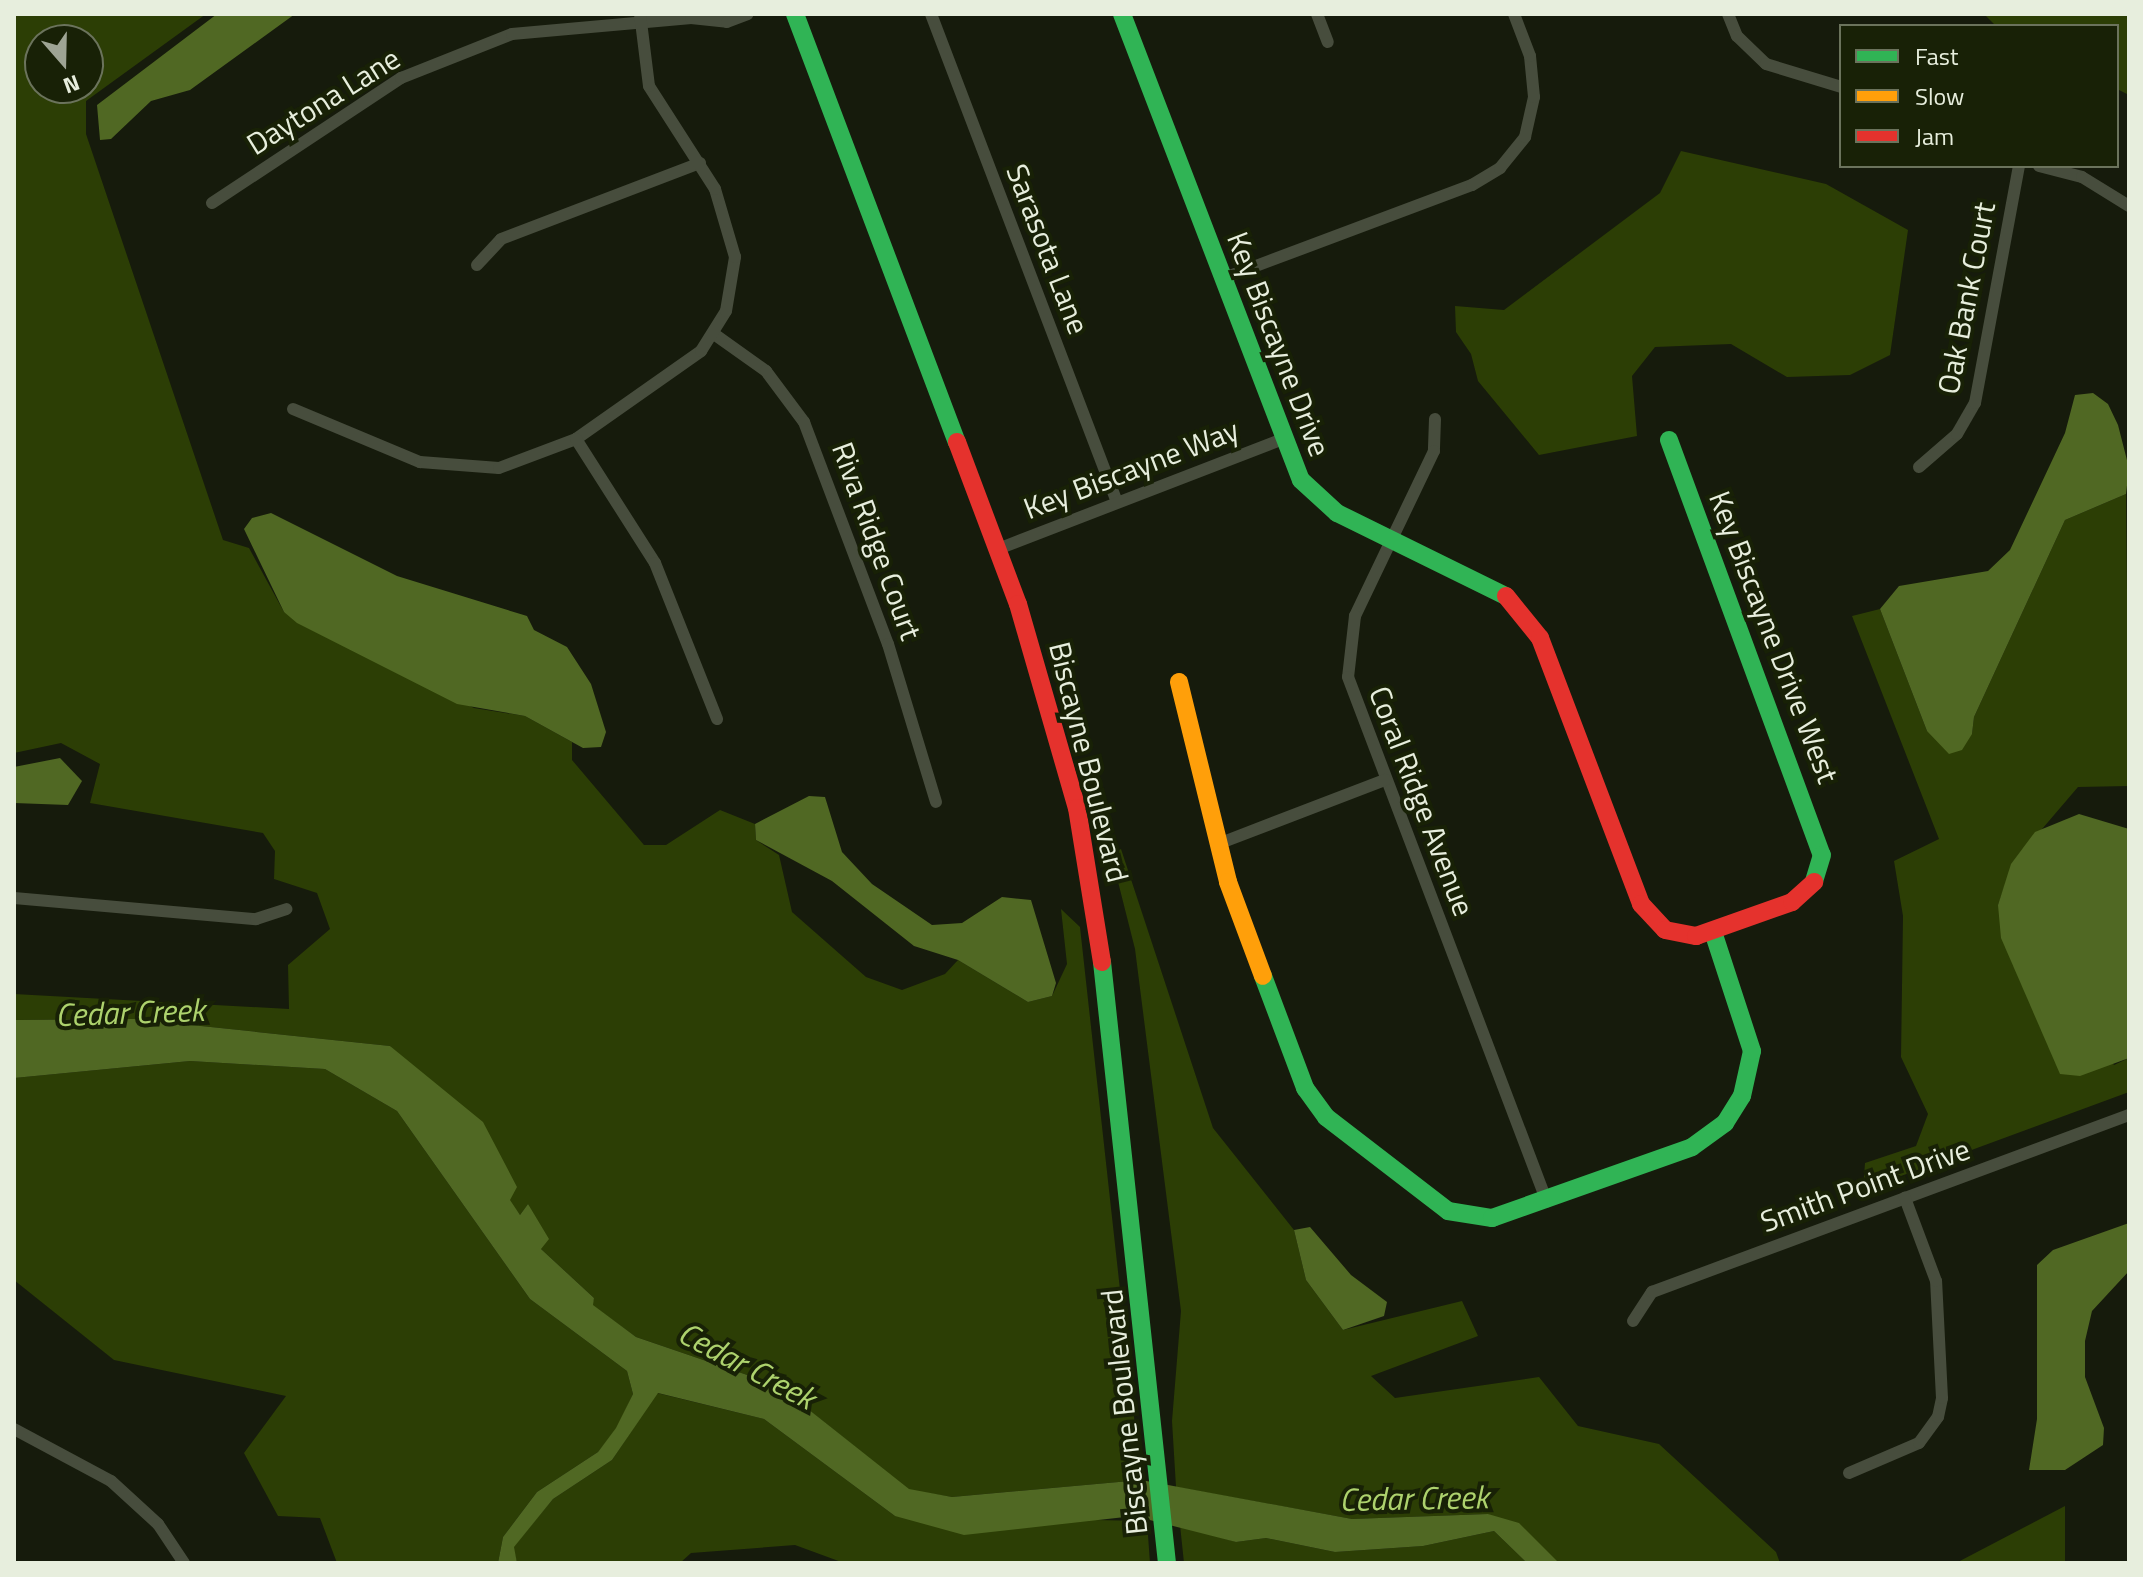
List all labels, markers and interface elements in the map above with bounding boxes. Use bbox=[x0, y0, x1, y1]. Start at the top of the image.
north arrow bbox=[24, 24, 104, 104]
legend bbox=[1839, 24, 2119, 168]
text: Fast bbox=[1915, 38, 1958, 74]
street label: Daytona Lane bbox=[240, 40, 406, 162]
text: N bbox=[59, 66, 85, 103]
text: Slow bbox=[1915, 78, 1964, 114]
text: Jam bbox=[1915, 118, 1954, 154]
street label: Sarasota Lane bbox=[999, 159, 1097, 339]
street label: Oak Bank Court bbox=[1930, 199, 2002, 397]
street label: Key Biscayne Drive bbox=[1220, 227, 1338, 461]
street label: Key Biscayne Way bbox=[1018, 411, 1244, 527]
street label: Riva Ridge Court bbox=[825, 437, 929, 645]
street label: Key Biscayne Drive West bbox=[1702, 486, 1846, 788]
street label: Biscayne Boulevard bbox=[1042, 638, 1136, 886]
street label: Coral Ridge Avenue bbox=[1362, 681, 1482, 921]
water label: Cedar Creek bbox=[55, 990, 205, 1034]
street label: Smith Point Drive bbox=[1755, 1130, 1975, 1240]
street label: Biscayne Boulevard bbox=[1093, 1288, 1155, 1536]
water label: Cedar Creek bbox=[672, 1313, 822, 1417]
water label: Cedar Creek bbox=[1339, 1477, 1489, 1519]

